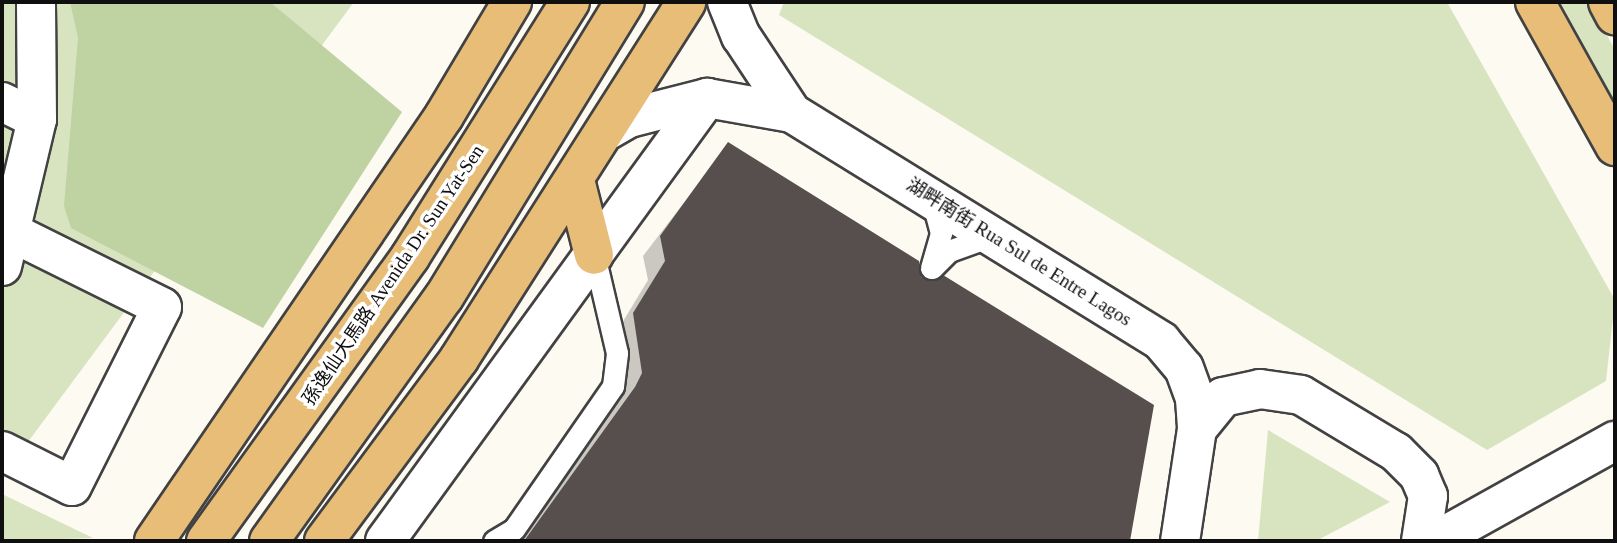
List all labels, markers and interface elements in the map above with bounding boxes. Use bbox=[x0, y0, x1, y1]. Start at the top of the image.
street label: 孫逸仙大馬路 Avenida Dr. Sun Yat-Sen bbox=[297, 140, 489, 410]
street label: 湖畔南街 Rua Sul de Entre Lagos bbox=[902, 173, 1136, 331]

